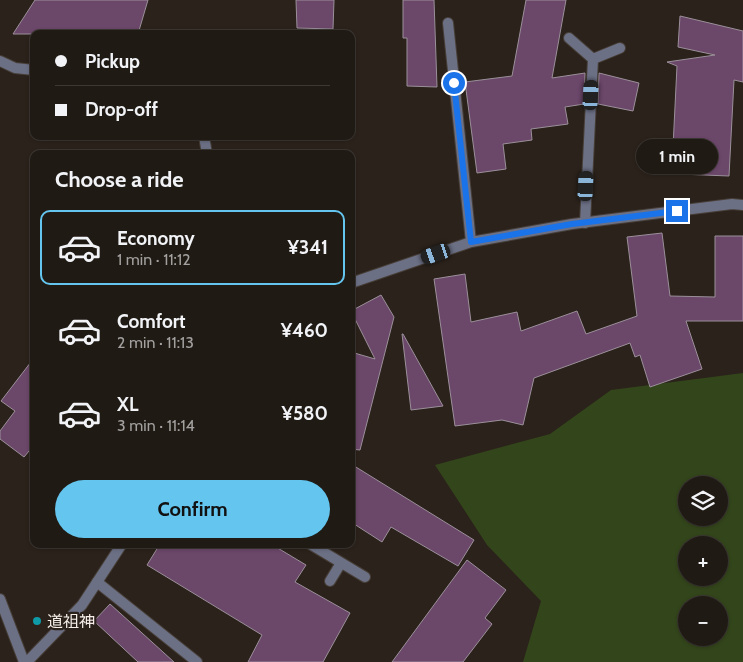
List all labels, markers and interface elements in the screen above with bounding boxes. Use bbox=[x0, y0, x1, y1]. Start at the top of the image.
text: Pickup bbox=[85, 50, 140, 73]
route start bbox=[443, 72, 465, 94]
car bbox=[582, 80, 599, 110]
text: Drop-off bbox=[85, 98, 158, 121]
callout: 1 min bbox=[636, 138, 718, 174]
text: 1 min bbox=[659, 147, 695, 166]
text: Choose a ride bbox=[55, 166, 184, 193]
car bbox=[577, 171, 594, 201]
route end bbox=[666, 200, 688, 222]
icon: car bbox=[57, 225, 102, 270]
text: Economy bbox=[117, 227, 195, 250]
text: ¥341 bbox=[288, 236, 328, 259]
car bbox=[419, 242, 452, 266]
text: 1 min · 11:12 bbox=[117, 250, 191, 269]
icon: car bbox=[57, 308, 102, 353]
text: Comfort bbox=[117, 310, 186, 333]
text: ¥460 bbox=[281, 319, 328, 342]
text: 2 min · 11:13 bbox=[117, 333, 194, 352]
icon: car bbox=[57, 391, 102, 436]
text: XL bbox=[117, 393, 138, 416]
text: ¥580 bbox=[281, 402, 328, 425]
text: 3 min · 11:14 bbox=[117, 416, 195, 435]
map controls bbox=[678, 476, 728, 646]
button: layers bbox=[678, 476, 728, 526]
button: Confirm bbox=[55, 480, 330, 538]
button: + bbox=[678, 536, 728, 586]
button: − bbox=[678, 596, 728, 646]
place label: 道祖神 bbox=[47, 612, 95, 631]
marker: 道祖神 bbox=[31, 615, 43, 627]

